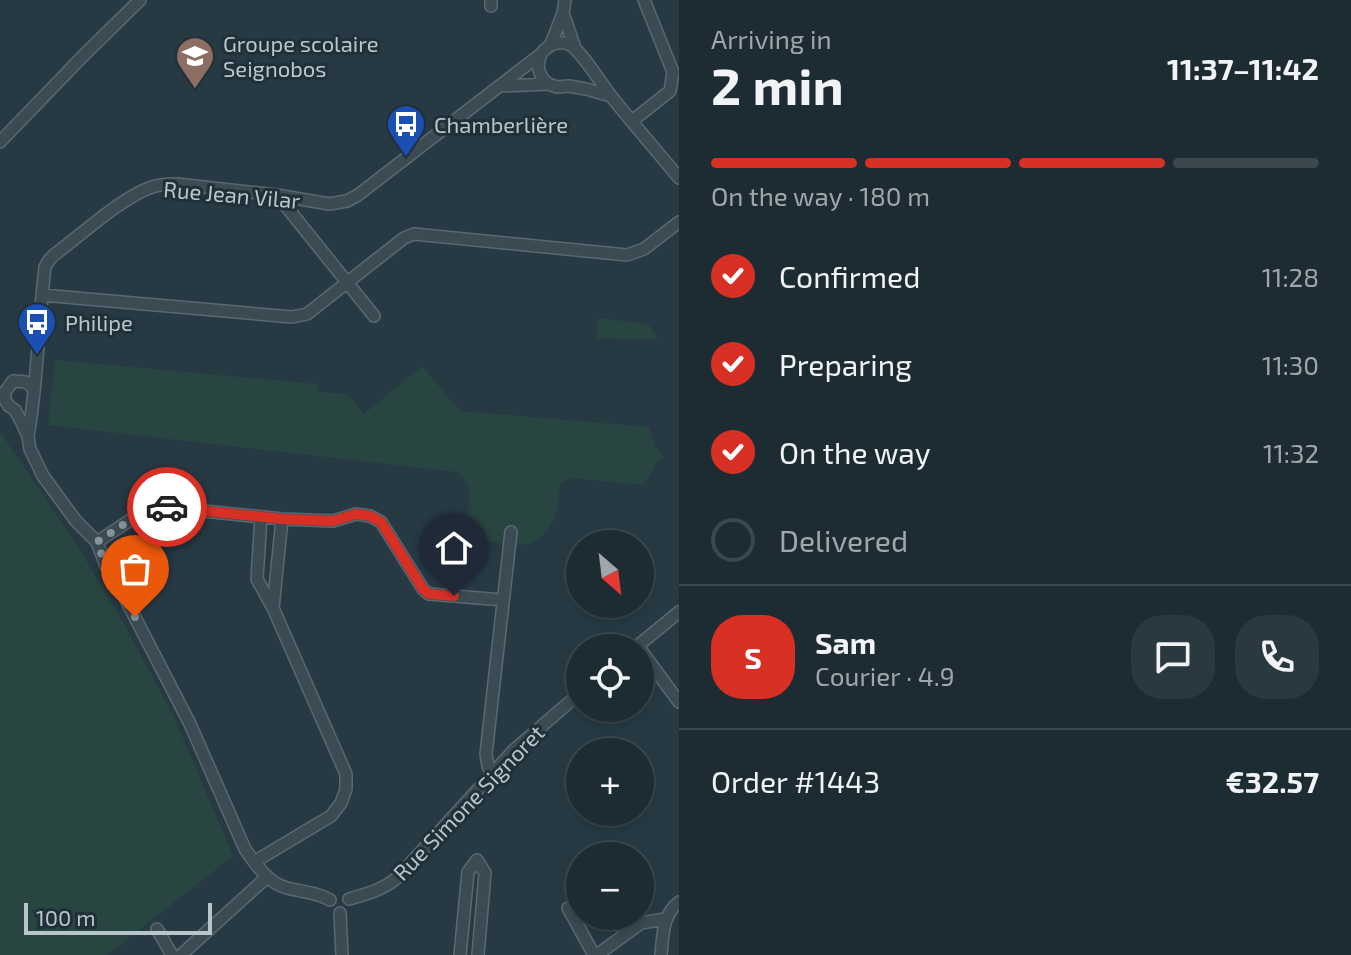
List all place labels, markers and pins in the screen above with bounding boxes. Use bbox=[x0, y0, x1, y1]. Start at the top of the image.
place label: Groupe scolaire Seignobos bbox=[223, 30, 379, 81]
school or university icon: Groupe scolaire Seignobos bbox=[174, 35, 216, 90]
bus stop icon: Chamberlière bbox=[385, 103, 427, 158]
place label: Chamberlière bbox=[434, 111, 568, 137]
bus stop icon: Philipe bbox=[16, 301, 58, 356]
place label: Philipe bbox=[65, 309, 133, 335]
pin bbox=[420, 514, 488, 596]
pin bbox=[101, 535, 169, 617]

